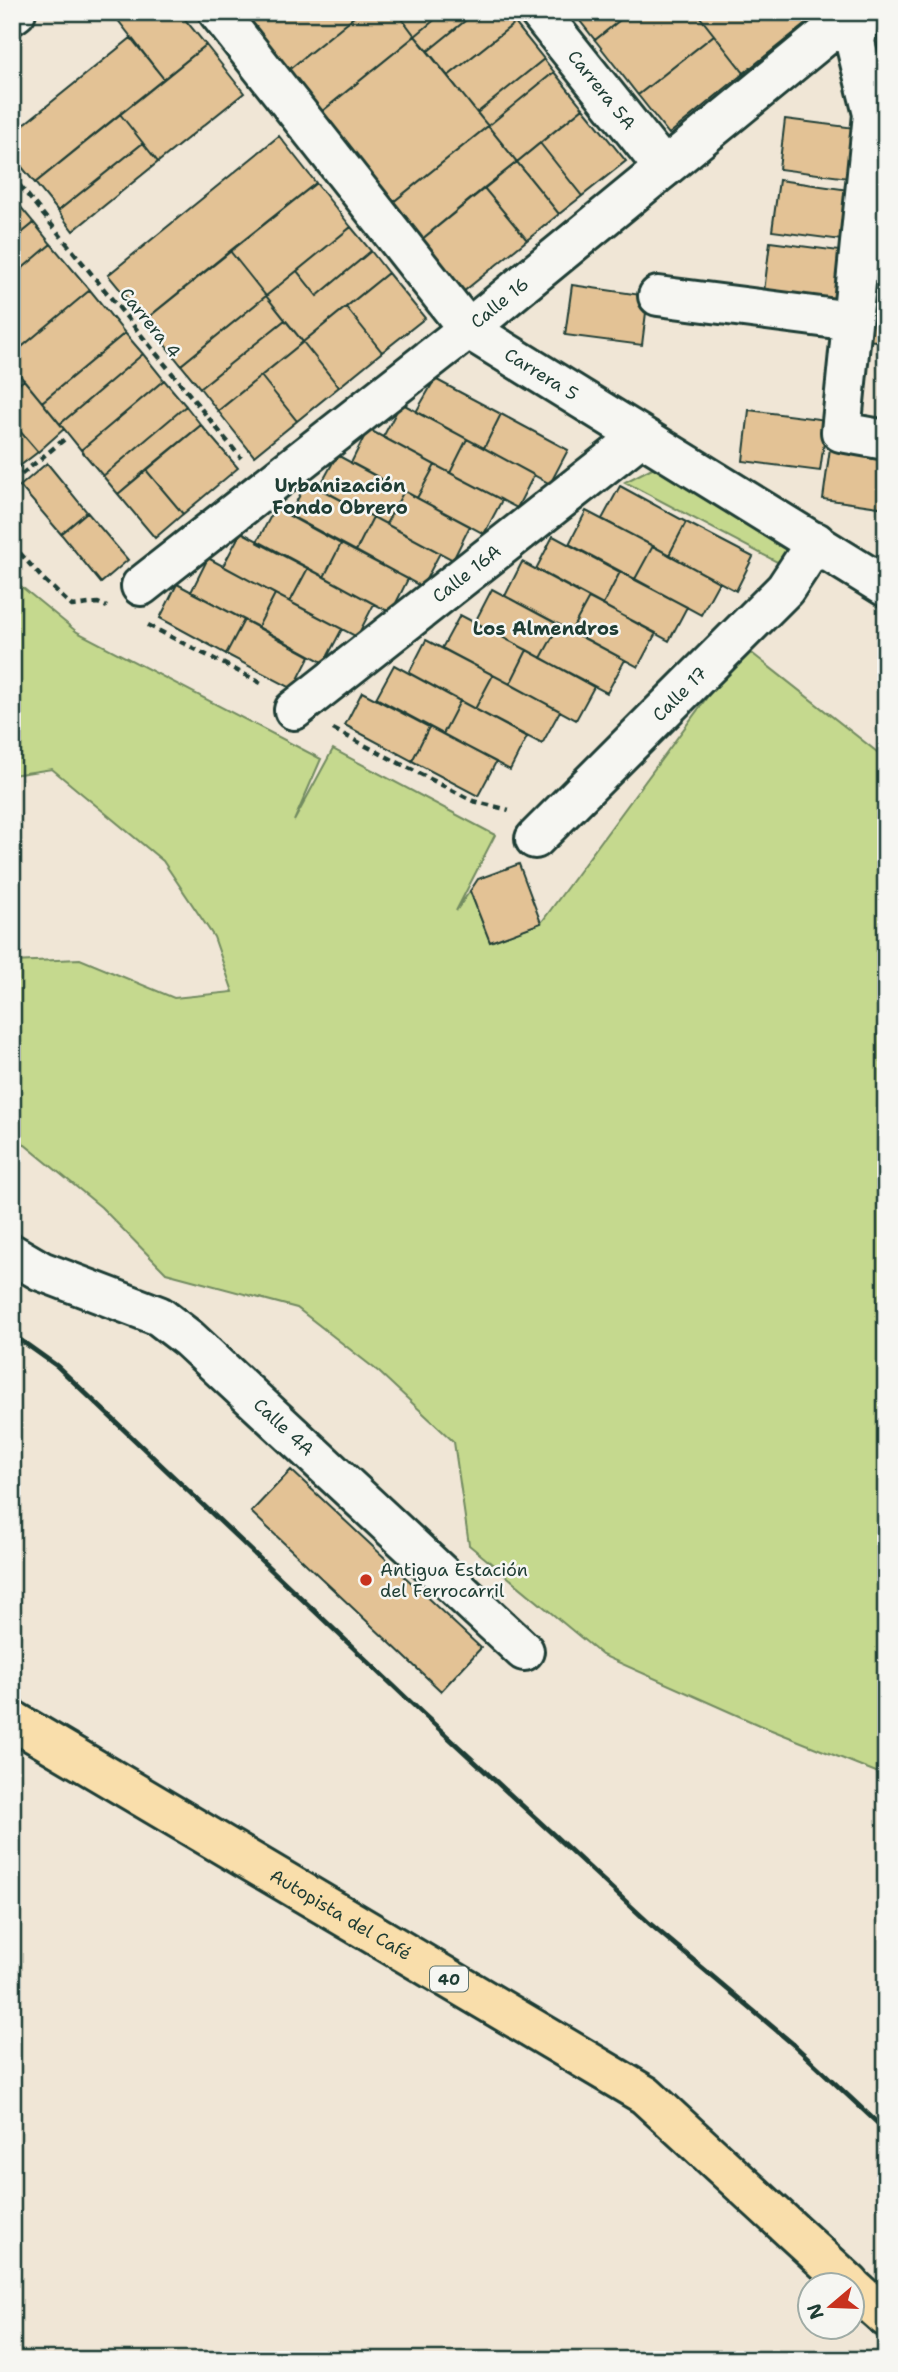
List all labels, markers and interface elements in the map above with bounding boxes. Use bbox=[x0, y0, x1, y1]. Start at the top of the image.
street label: Carrera 5A bbox=[562, 45, 641, 135]
street label: Calle 16 bbox=[466, 272, 534, 334]
street label: Carrera 4 bbox=[114, 283, 186, 363]
street label: Carrera 5 bbox=[500, 342, 583, 406]
district label: Urbanización Fondo Obrero bbox=[272, 473, 408, 520]
street label: Calle 16A bbox=[427, 539, 506, 608]
district label: Los Almendros bbox=[473, 616, 619, 641]
street label: Calle 17 bbox=[647, 661, 713, 727]
street label: Calle 4A bbox=[248, 1393, 319, 1461]
place label: Antigua Estación del Ferrocarril bbox=[380, 1558, 528, 1603]
marker: Antigua Estación del Ferrocarril bbox=[358, 1572, 374, 1588]
street label: Autopista del Café bbox=[266, 1863, 416, 1966]
road number: 40 bbox=[430, 1966, 468, 1992]
north arrow bbox=[796, 2270, 866, 2340]
text: N bbox=[801, 2300, 830, 2323]

